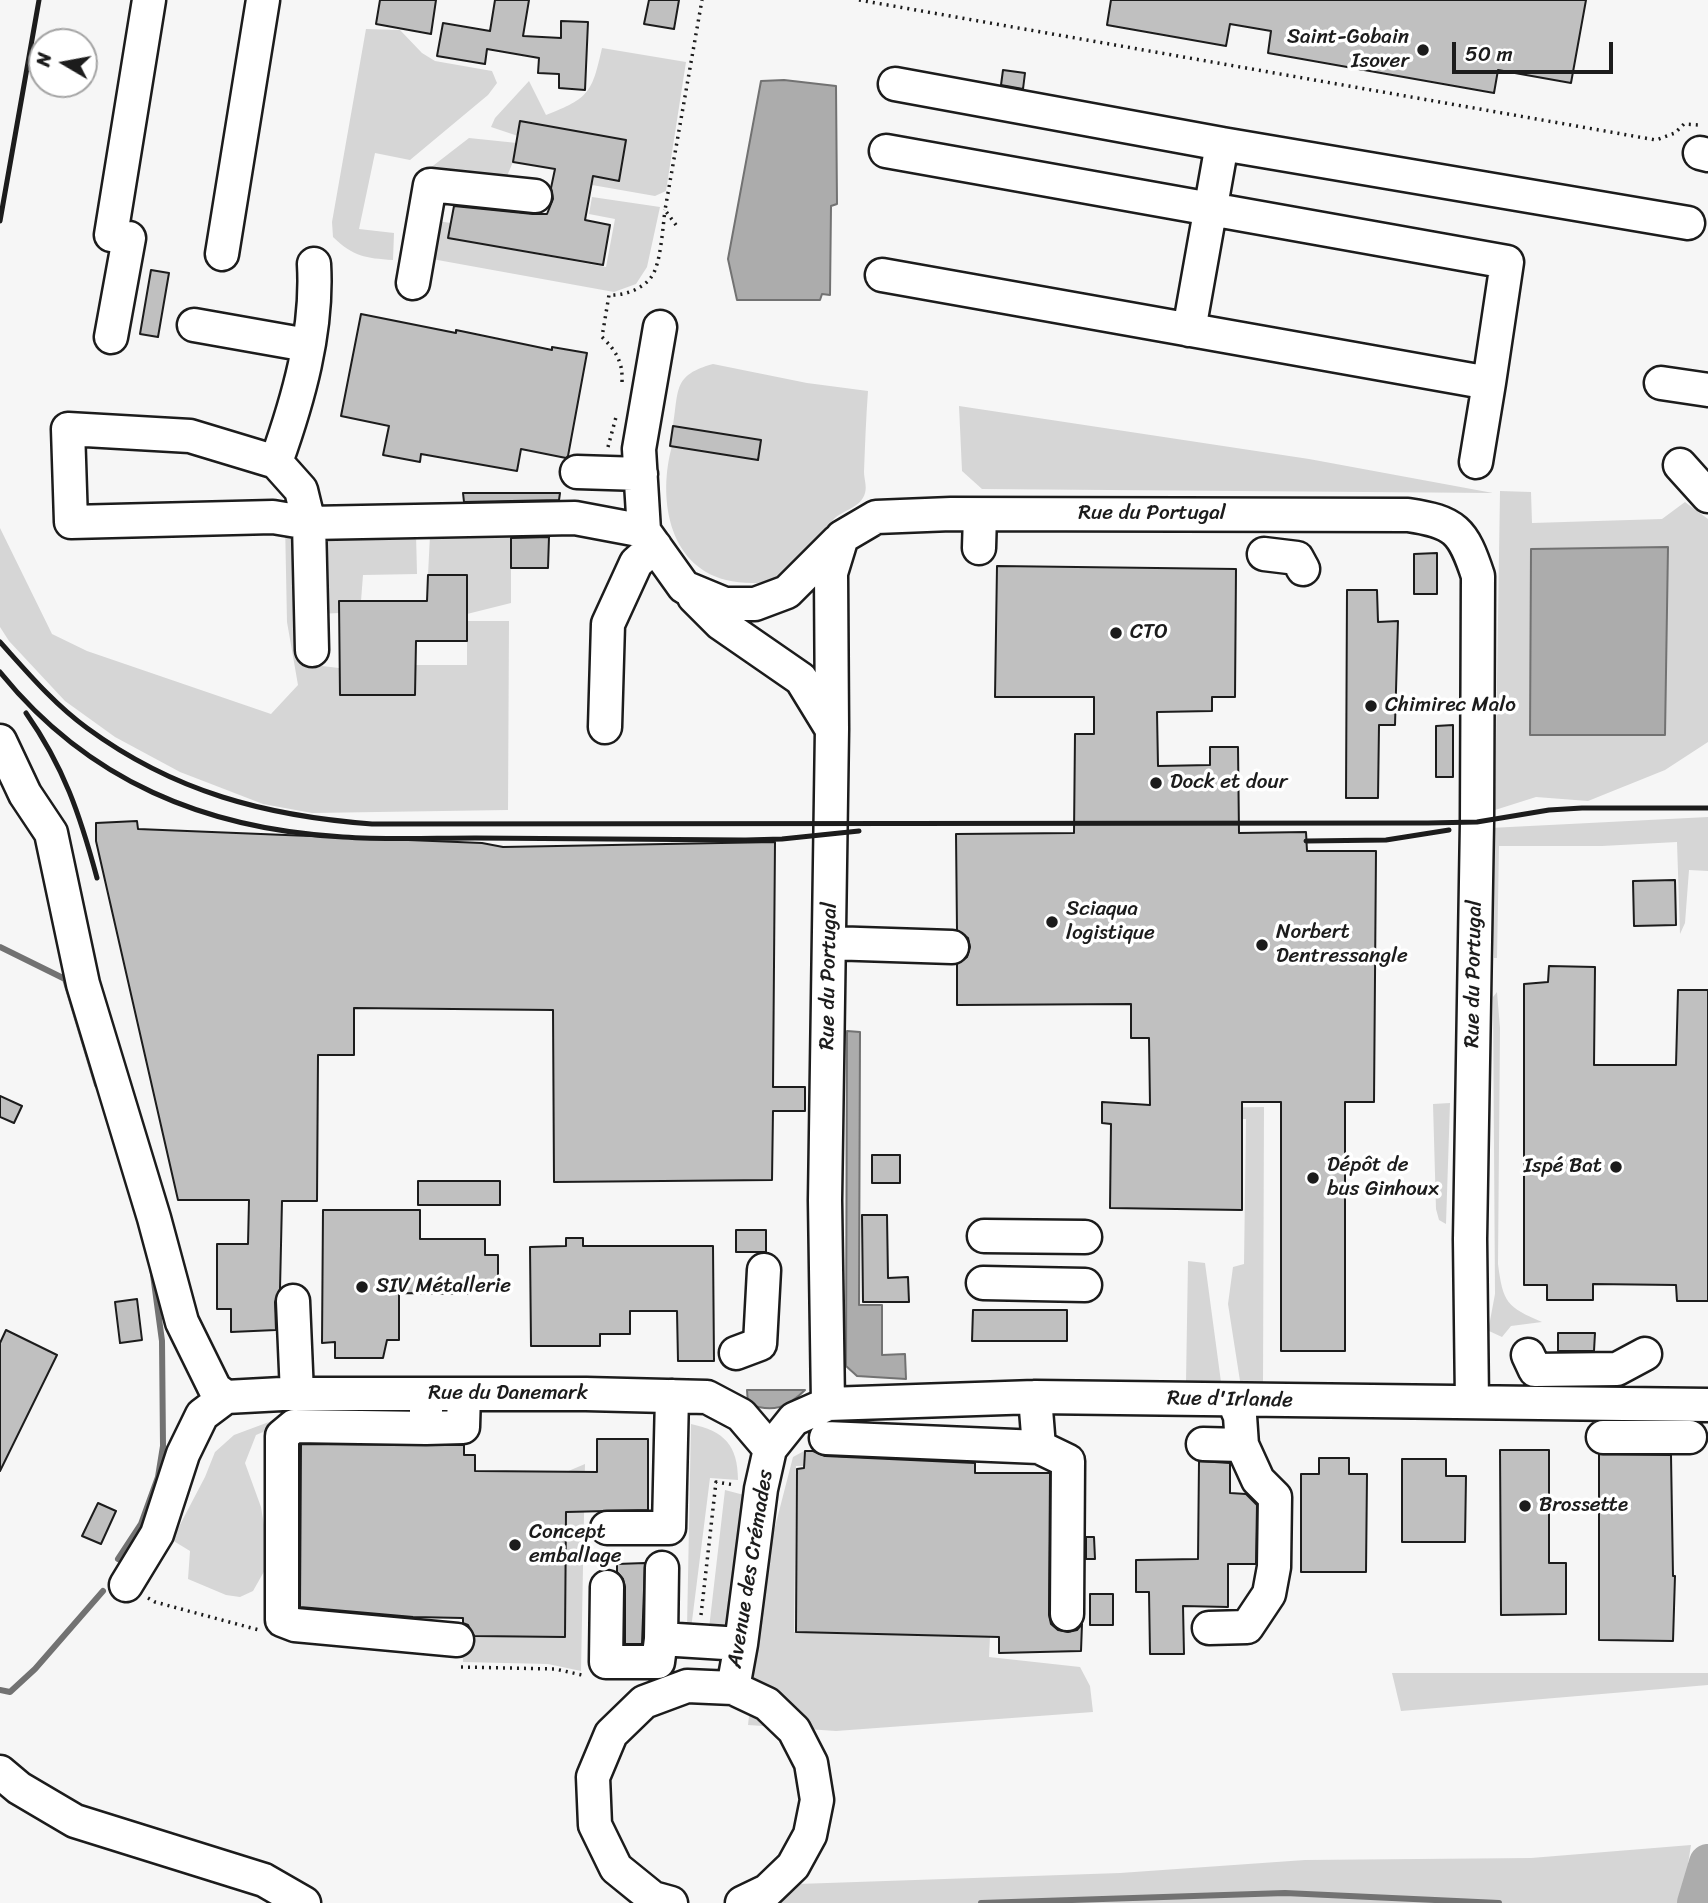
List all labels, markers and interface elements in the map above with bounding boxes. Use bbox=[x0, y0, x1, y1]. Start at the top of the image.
place label: Saint-Gobain Isover bbox=[1287, 25, 1409, 75]
north arrow bbox=[28, 28, 98, 98]
scale bar bbox=[1456, 28, 1617, 72]
text: 50 m bbox=[1465, 35, 1513, 73]
marker: Saint-Gobain Isover bbox=[1415, 42, 1431, 58]
text: N bbox=[26, 50, 61, 69]
street label: Rue du Portugal bbox=[1078, 501, 1226, 527]
place label: CTO bbox=[1130, 620, 1168, 646]
marker: CTO bbox=[1108, 625, 1124, 641]
place label: Chimirec Malo bbox=[1385, 693, 1516, 719]
marker: Chimirec Malo bbox=[1363, 698, 1379, 714]
place label: Dock et dour bbox=[1170, 770, 1287, 796]
marker: Dock et dour bbox=[1148, 775, 1164, 791]
place label: Sciaqua logistique bbox=[1066, 897, 1155, 947]
street label: Rue du Portugal bbox=[1460, 900, 1488, 1048]
street label: Rue du Portugal bbox=[815, 902, 843, 1050]
marker: Sciaqua logistique bbox=[1044, 914, 1060, 930]
place label: Norbert Dentressangle bbox=[1276, 920, 1408, 970]
marker: Norbert Dentressangle bbox=[1254, 937, 1270, 953]
place label: Dépôt de bus Ginhoux bbox=[1327, 1153, 1439, 1203]
place label: Ispé Bat bbox=[1524, 1154, 1602, 1180]
marker: Ispé Bat bbox=[1608, 1159, 1624, 1175]
marker: Dépôt de bus Ginhoux bbox=[1305, 1170, 1321, 1186]
place label: SIV Métallerie bbox=[376, 1274, 511, 1300]
marker: SIV Métallerie bbox=[354, 1279, 370, 1295]
street label: Rue du Danemark bbox=[428, 1381, 588, 1407]
street label: Rue d'Irlande bbox=[1167, 1386, 1293, 1414]
street label: Avenue des Crémades bbox=[723, 1468, 779, 1670]
place label: Brossette bbox=[1539, 1493, 1628, 1519]
marker: Brossette bbox=[1517, 1498, 1533, 1514]
place label: Concept emballage bbox=[529, 1520, 622, 1570]
marker: Concept emballage bbox=[507, 1537, 523, 1553]

